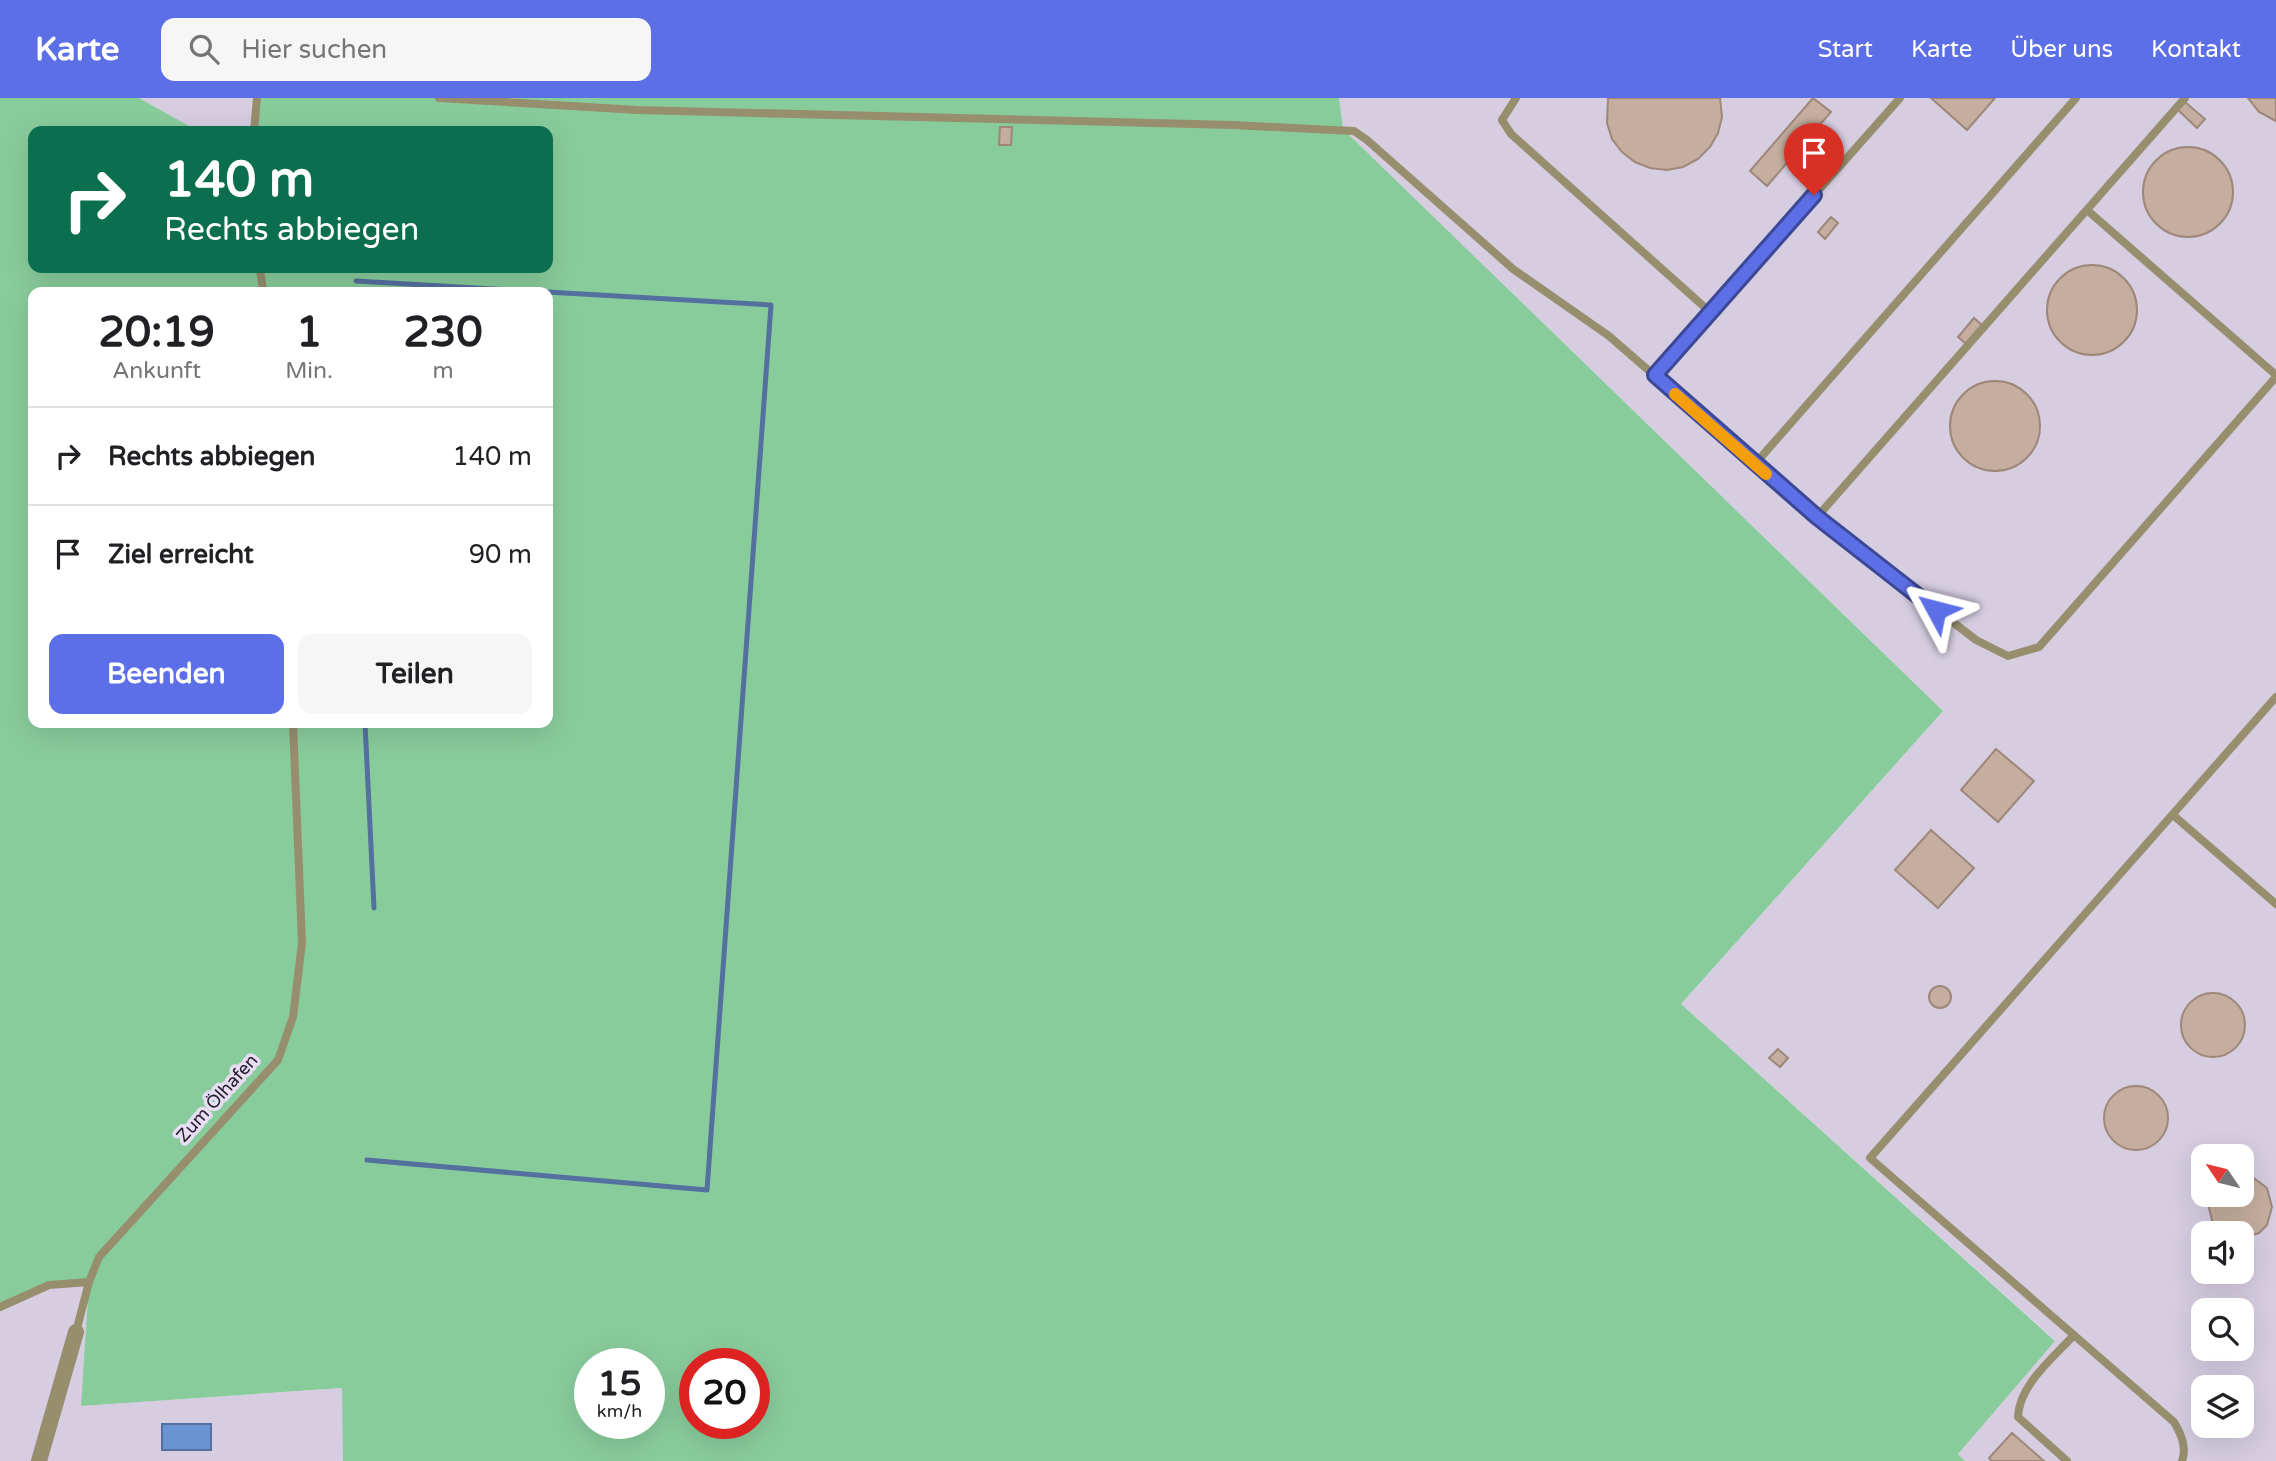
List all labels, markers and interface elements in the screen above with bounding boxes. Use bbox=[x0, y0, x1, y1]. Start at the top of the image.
search box bbox=[161, 18, 651, 81]
text: Karte bbox=[35, 30, 119, 69]
icon: search bbox=[185, 30, 223, 68]
text: Hier suchen bbox=[241, 34, 387, 65]
text: Start bbox=[1818, 35, 1873, 64]
text: Karte bbox=[1911, 35, 1972, 64]
text: Über uns bbox=[2010, 35, 2113, 64]
text: Kontakt bbox=[2151, 35, 2241, 64]
pin bbox=[1784, 123, 1844, 195]
icon: arrive bbox=[1795, 134, 1833, 172]
text: 140 m bbox=[164, 151, 314, 210]
icon: right bbox=[49, 154, 140, 245]
text: Rechts abbiegen bbox=[164, 211, 419, 249]
text: 20:19 bbox=[98, 307, 215, 358]
text: 1 bbox=[296, 307, 322, 358]
text: 230 bbox=[403, 307, 483, 358]
text: Ankunft bbox=[112, 357, 201, 385]
text: Min. bbox=[285, 357, 333, 385]
text: m bbox=[432, 357, 454, 385]
icon: right bbox=[49, 437, 87, 475]
text: Rechts abbiegen bbox=[108, 441, 315, 472]
text: 140 m bbox=[452, 441, 532, 472]
icon: arrive bbox=[49, 535, 87, 573]
text: Ziel erreicht bbox=[108, 539, 254, 570]
text: 90 m bbox=[469, 539, 532, 570]
position arrow bbox=[1899, 573, 1973, 647]
button: Beenden bbox=[49, 634, 284, 714]
button: Teilen bbox=[298, 634, 532, 714]
street label: Zum Ölhafen bbox=[172, 1049, 262, 1147]
north arrow bbox=[2191, 1144, 2254, 1208]
map controls bbox=[2191, 1144, 2254, 1438]
button: sound bbox=[2191, 1221, 2254, 1284]
button: search bbox=[2191, 1298, 2254, 1361]
speed limit sign: 20 bbox=[679, 1348, 770, 1439]
text: 15 bbox=[598, 1363, 641, 1405]
button: layers bbox=[2191, 1375, 2254, 1438]
text: km/h bbox=[597, 1400, 642, 1422]

